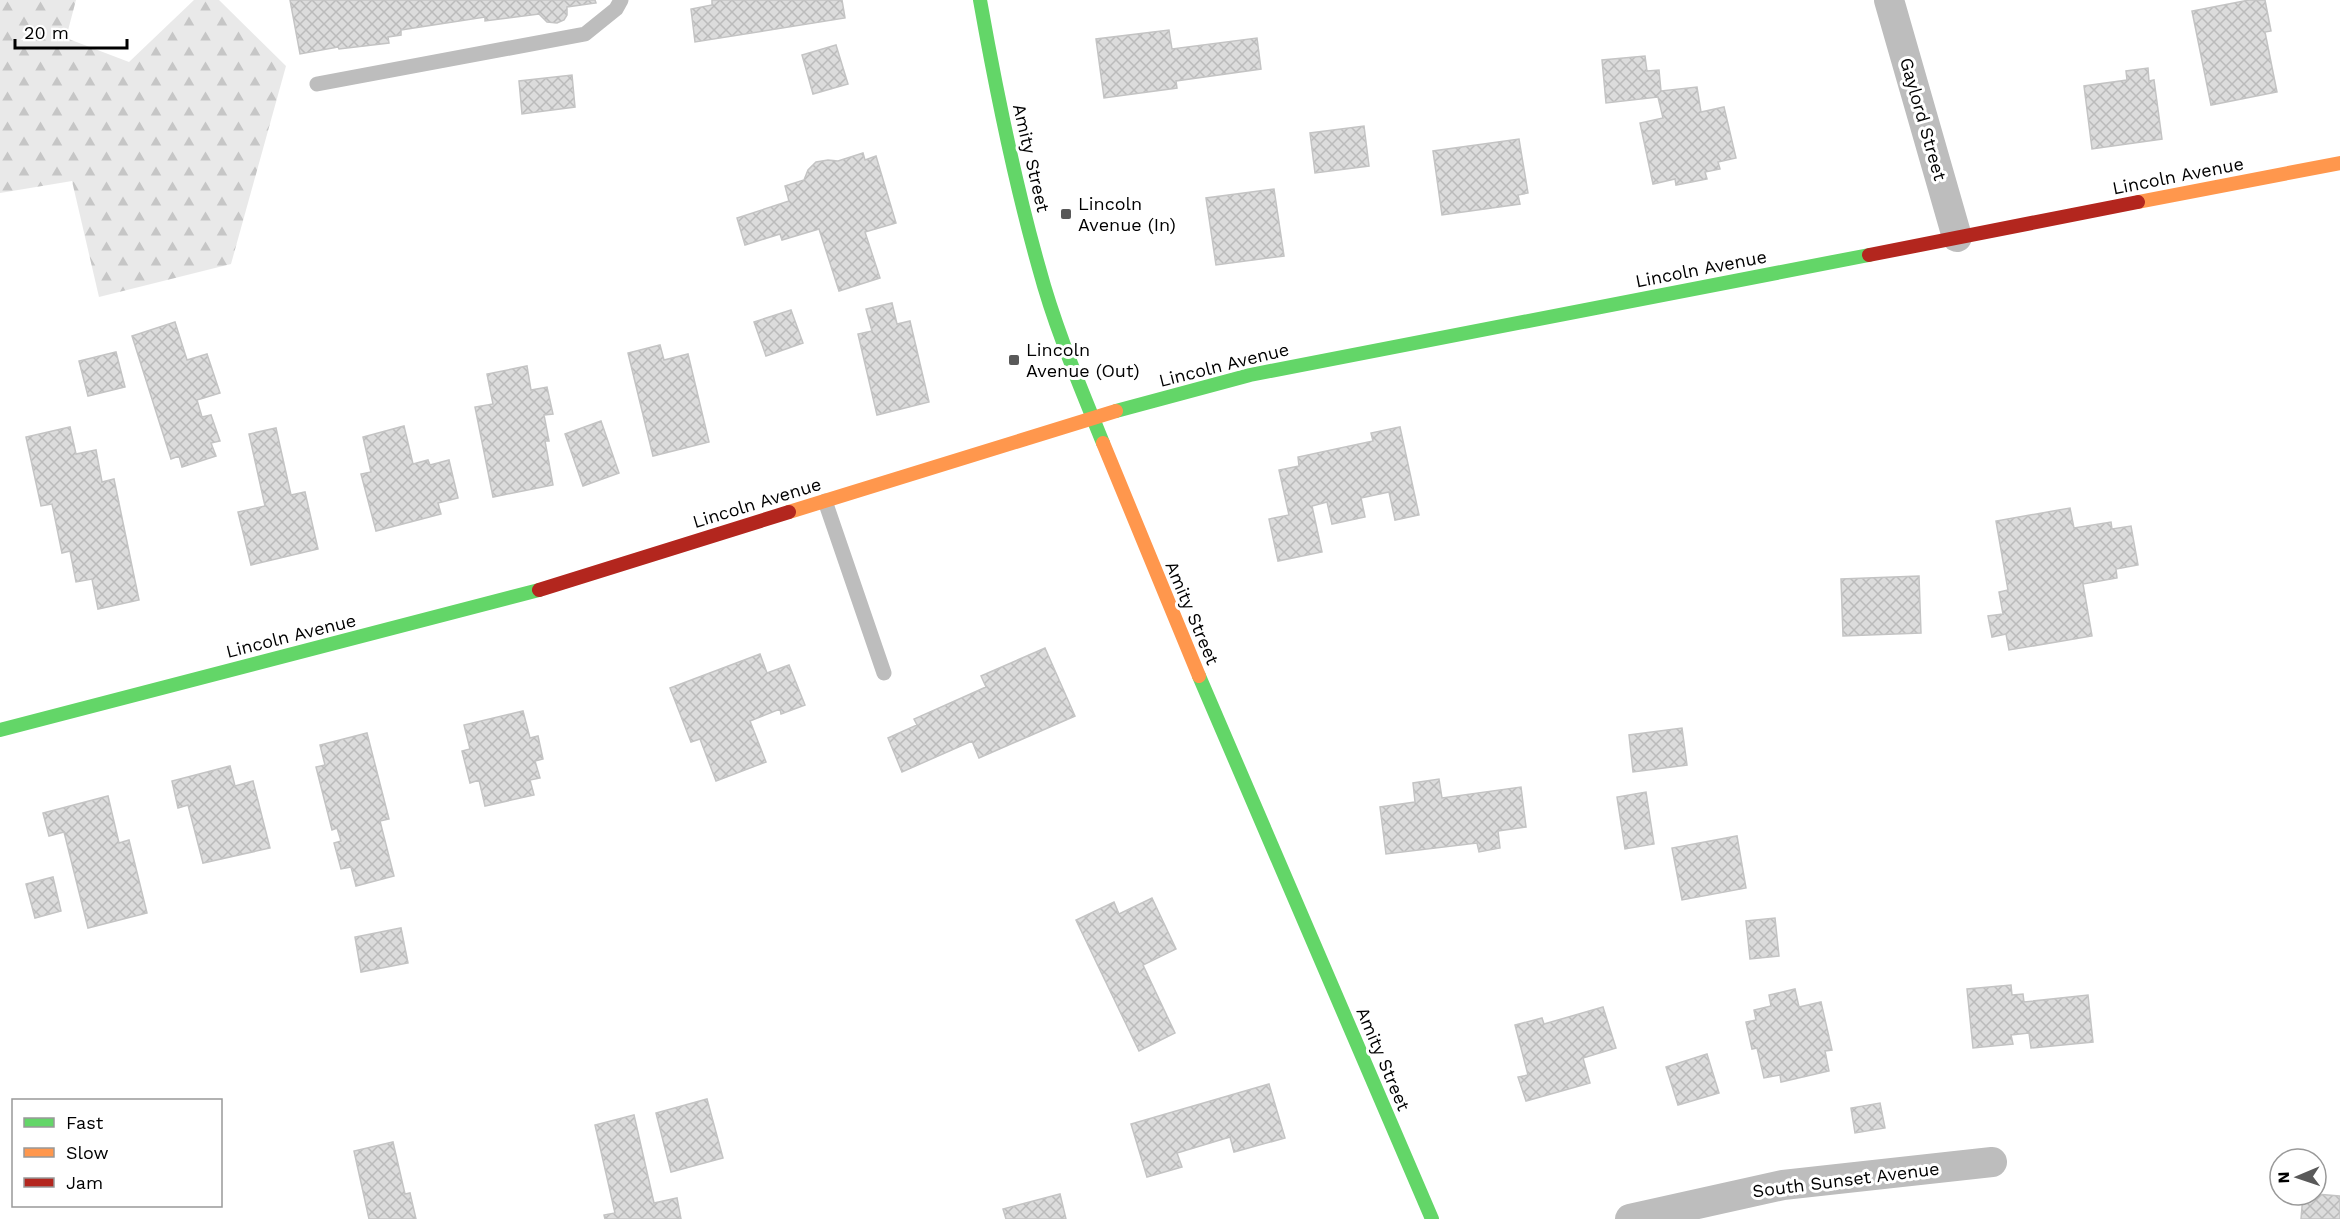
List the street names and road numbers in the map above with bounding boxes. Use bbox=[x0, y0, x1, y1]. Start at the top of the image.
street label: Gaylord Street bbox=[1896, 55, 1951, 183]
street label: Amity Street bbox=[1009, 102, 1054, 215]
street label: Lincoln Avenue bbox=[2110, 152, 2245, 199]
street label: Lincoln Avenue bbox=[1633, 245, 1768, 292]
street label: Lincoln Avenue bbox=[1157, 338, 1291, 391]
street label: Lincoln Avenue bbox=[690, 473, 824, 532]
street label: Amity Street bbox=[1161, 558, 1224, 668]
street label: Lincoln Avenue bbox=[224, 609, 358, 662]
street label: Amity Street bbox=[1352, 1004, 1415, 1114]
street label: South Sunset Avenue bbox=[1751, 1158, 1941, 1201]

